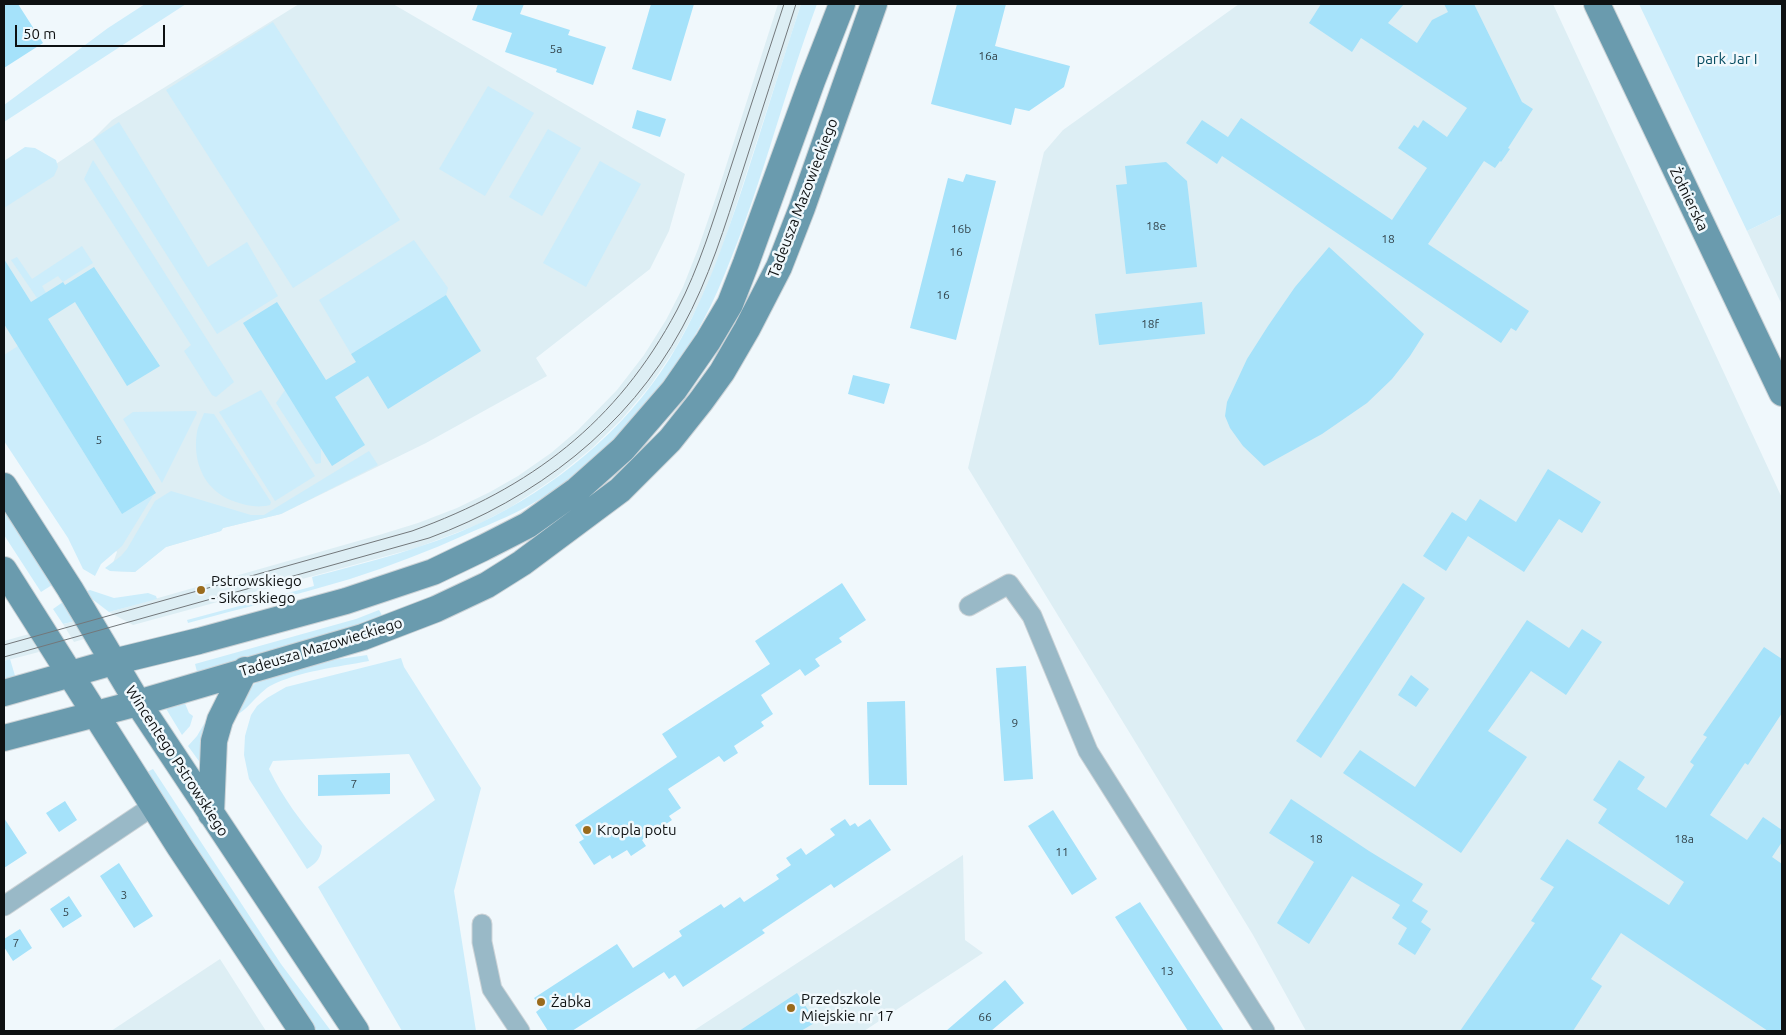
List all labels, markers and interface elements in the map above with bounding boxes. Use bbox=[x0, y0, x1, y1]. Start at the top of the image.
scale bar bbox=[18, 15, 168, 47]
text: 50 m bbox=[23, 25, 56, 42]
house number: 5a bbox=[550, 42, 562, 56]
house number: 16a bbox=[978, 49, 998, 63]
park label: park Jar I bbox=[1696, 50, 1758, 68]
street label: Tadeusza Mazowieckiego bbox=[764, 116, 842, 280]
street label: Żołnierska bbox=[1666, 164, 1712, 234]
house number: 18e bbox=[1146, 219, 1166, 233]
house number: 16b bbox=[951, 222, 971, 236]
house number: 18 bbox=[1381, 232, 1395, 246]
house number: 16 bbox=[949, 245, 963, 259]
house number: 16 bbox=[936, 288, 950, 302]
house number: 18f bbox=[1141, 317, 1159, 331]
house number: 5 bbox=[96, 433, 102, 447]
place label: Pstrowskiego - Sikorskiego bbox=[211, 572, 302, 607]
marker: Pstrowskiego - Sikorskiego bbox=[195, 584, 207, 596]
street label: Tadeusza Mazowieckiego bbox=[237, 614, 405, 680]
street label: Wincentego Pstrowskiego bbox=[122, 682, 232, 840]
house number: 9 bbox=[1012, 716, 1018, 730]
house number: 7 bbox=[351, 777, 357, 791]
place label: Kropla potu bbox=[597, 821, 676, 839]
marker: Kropla potu bbox=[581, 824, 593, 836]
house number: 18 bbox=[1309, 832, 1323, 846]
house number: 18a bbox=[1674, 832, 1694, 846]
house number: 11 bbox=[1055, 845, 1069, 859]
house number: 3 bbox=[121, 888, 127, 902]
house number: 5 bbox=[63, 905, 69, 919]
house number: 7 bbox=[13, 936, 19, 950]
house number: 13 bbox=[1160, 964, 1174, 978]
place label: Przedszkole Miejskie nr 17 bbox=[801, 990, 894, 1025]
place label: Żabka bbox=[551, 993, 591, 1011]
marker: Żabka bbox=[535, 996, 547, 1008]
marker: Przedszkole Miejskie nr 17 bbox=[785, 1002, 797, 1014]
house number: 66 bbox=[978, 1010, 992, 1024]

